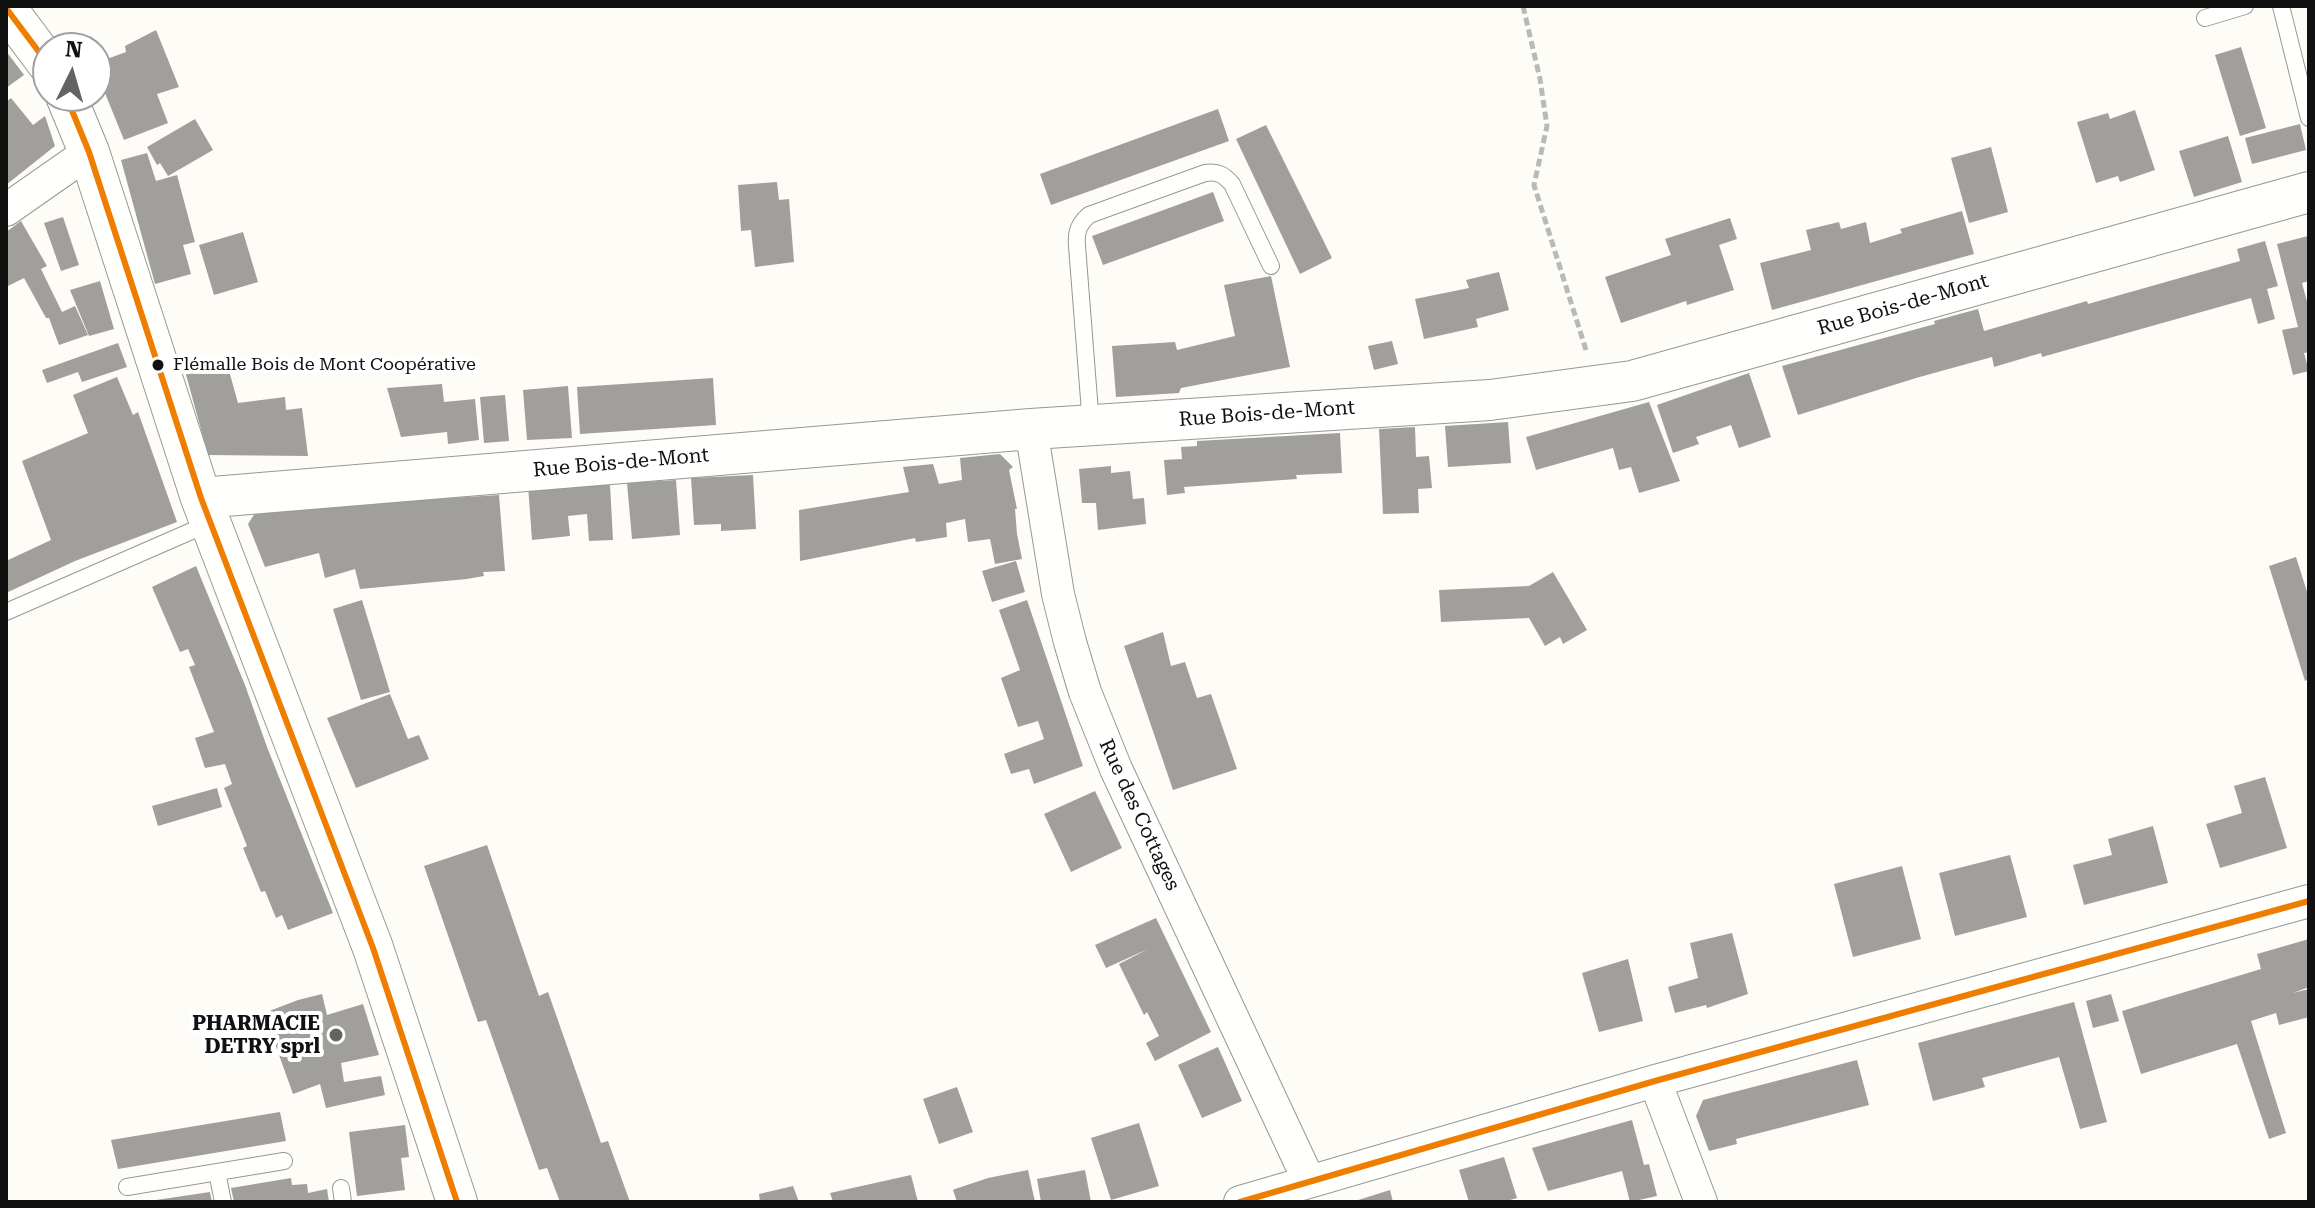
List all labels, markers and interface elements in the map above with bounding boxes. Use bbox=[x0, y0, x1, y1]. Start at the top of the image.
north arrow bbox=[32, 32, 112, 112]
text: N bbox=[64, 36, 83, 63]
street label: Rue Bois-de-Mont bbox=[1815, 269, 1991, 341]
place label: Flémalle Bois de Mont Coopérative bbox=[173, 354, 476, 376]
marker: Flémalle Bois de Mont Coopérative bbox=[150, 357, 166, 373]
street label: Rue Bois-de-Mont bbox=[1178, 396, 1356, 432]
street label: Rue Bois-de-Mont bbox=[532, 443, 710, 483]
street label: Rue des Cottages bbox=[1093, 735, 1185, 895]
place label: PHARMACIE DETRY sprl bbox=[192, 1012, 320, 1059]
marker: PHARMACIE DETRY sprl bbox=[327, 1026, 345, 1044]

